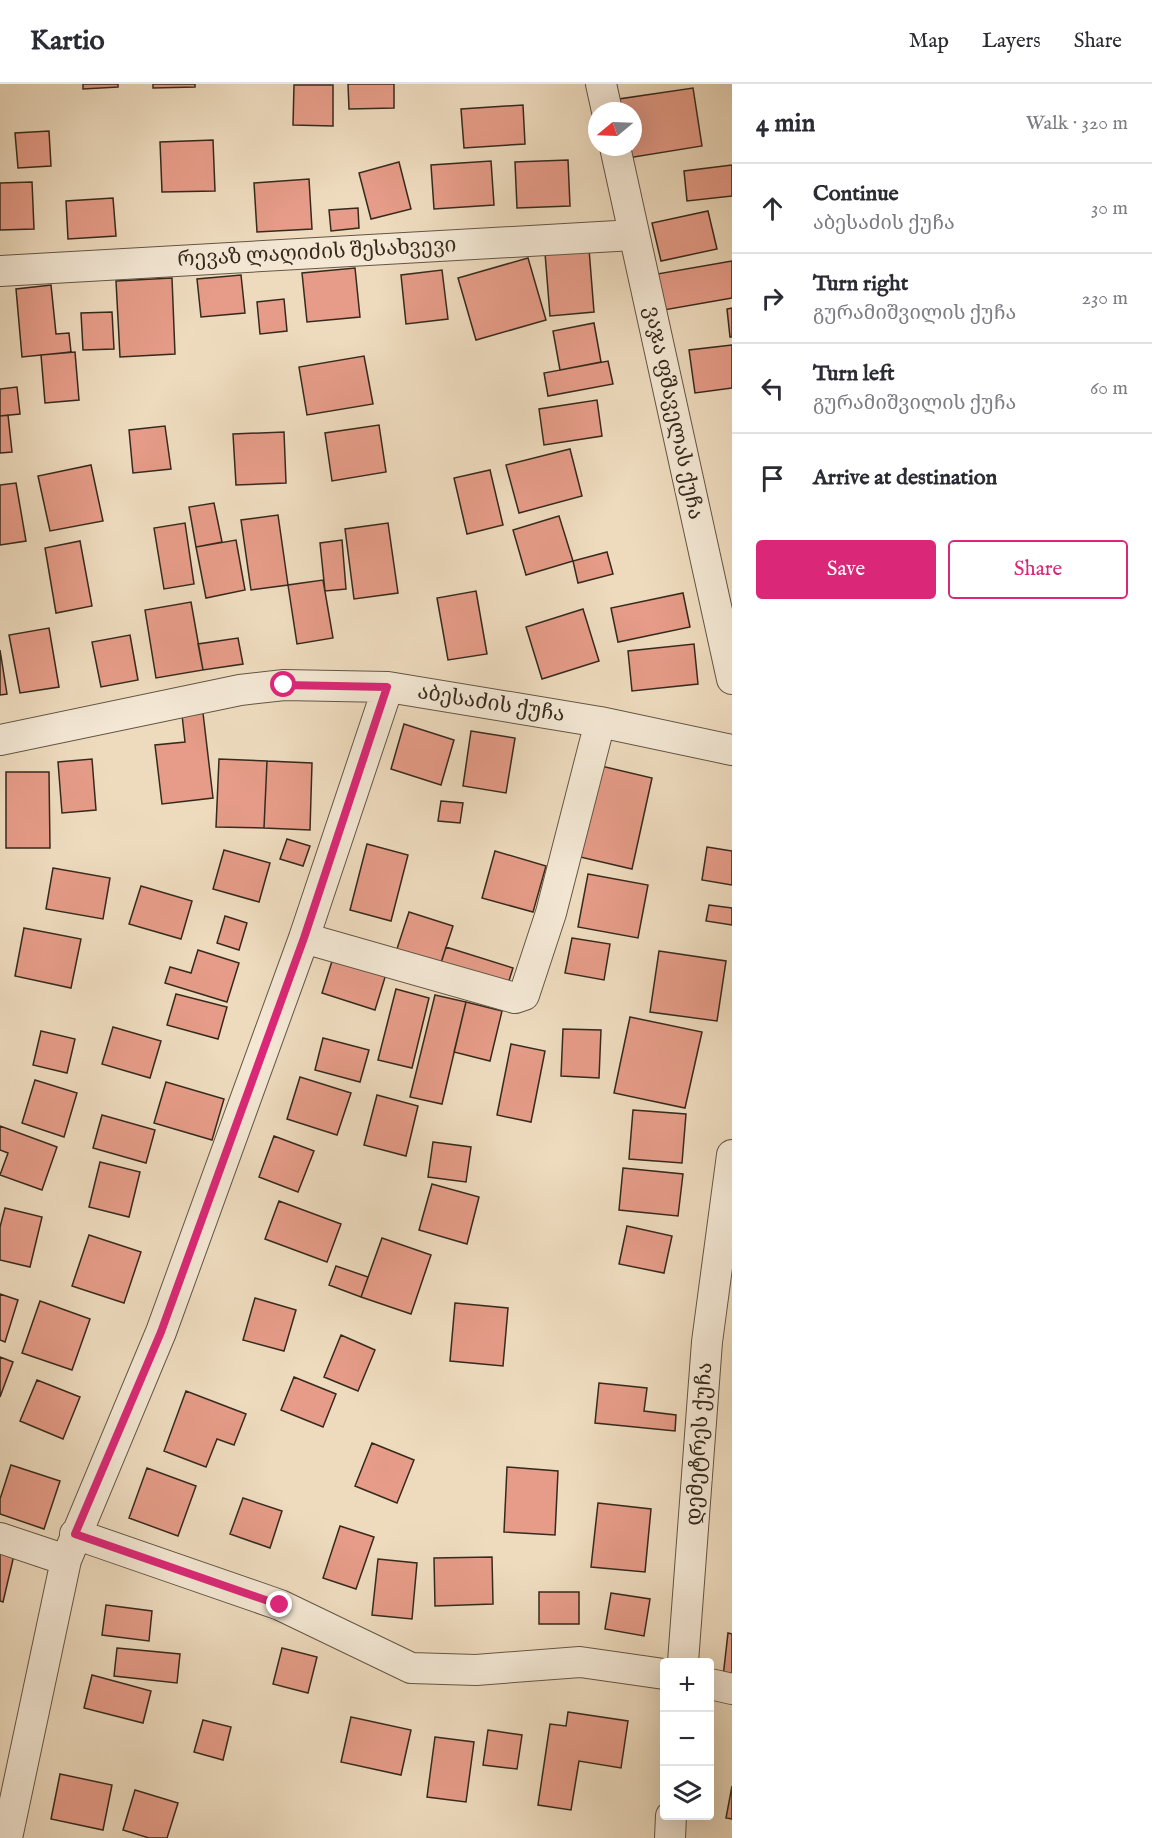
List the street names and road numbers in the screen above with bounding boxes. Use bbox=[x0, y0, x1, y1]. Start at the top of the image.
street label: რევაზ ლაღიძის შესახვევი bbox=[177, 232, 457, 274]
street label: ვაჯა ფშაველას ქუჩა bbox=[637, 304, 709, 522]
street label: აბესაძის ქუჩა bbox=[415, 679, 567, 729]
street label: დემეტრეს ქუჩა bbox=[681, 1361, 719, 1527]

